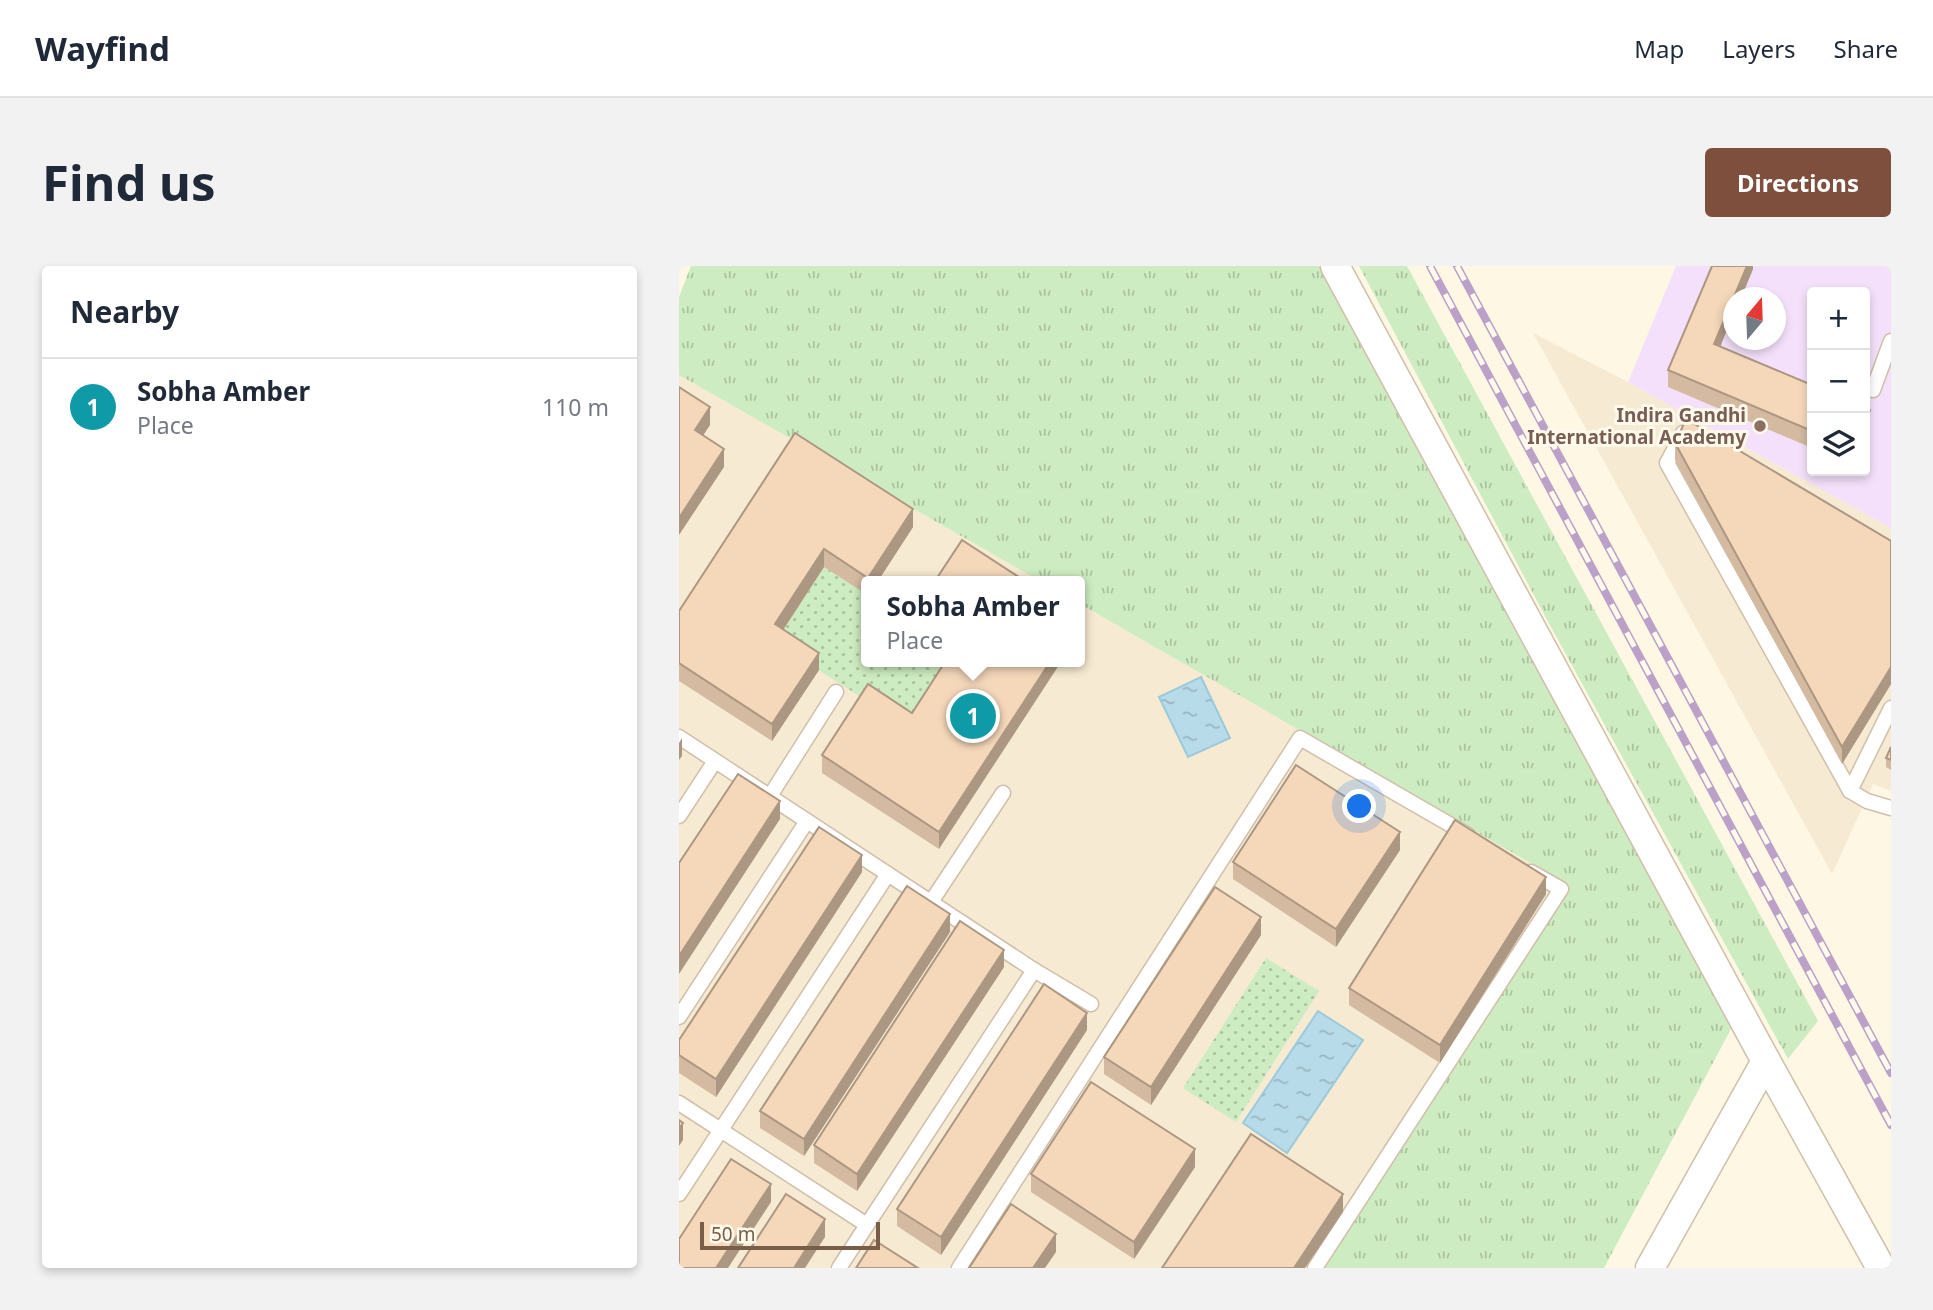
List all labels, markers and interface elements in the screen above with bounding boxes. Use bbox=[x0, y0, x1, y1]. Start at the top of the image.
text: Wayfind bbox=[35, 26, 170, 71]
text: Map bbox=[1634, 32, 1684, 65]
text: Layers bbox=[1722, 32, 1796, 65]
text: Share bbox=[1834, 32, 1898, 65]
button: Directions bbox=[1705, 148, 1891, 217]
text: Find us bbox=[42, 149, 216, 215]
north arrow bbox=[1723, 287, 1786, 350]
map controls bbox=[1807, 287, 1870, 476]
button: + bbox=[1807, 287, 1870, 350]
text: Nearby bbox=[70, 291, 179, 332]
button: − bbox=[1807, 350, 1870, 413]
text: Sobha Amber bbox=[137, 373, 310, 409]
text: 1 bbox=[86, 391, 100, 423]
text: 110 m bbox=[542, 391, 609, 423]
place label: Indira Gandhi International Academy bbox=[1527, 402, 1746, 450]
text: Place bbox=[137, 409, 194, 441]
button: layers bbox=[1807, 413, 1870, 476]
marker: Indira Gandhi International Academy bbox=[1752, 418, 1768, 434]
popup bbox=[861, 576, 1085, 667]
text: Sobha Amber bbox=[886, 588, 1060, 624]
text: Place bbox=[886, 624, 943, 656]
pin: 1 bbox=[950, 690, 996, 742]
your location bbox=[1342, 789, 1376, 823]
scale bar bbox=[700, 1219, 880, 1251]
text: 50 m bbox=[711, 1221, 755, 1247]

